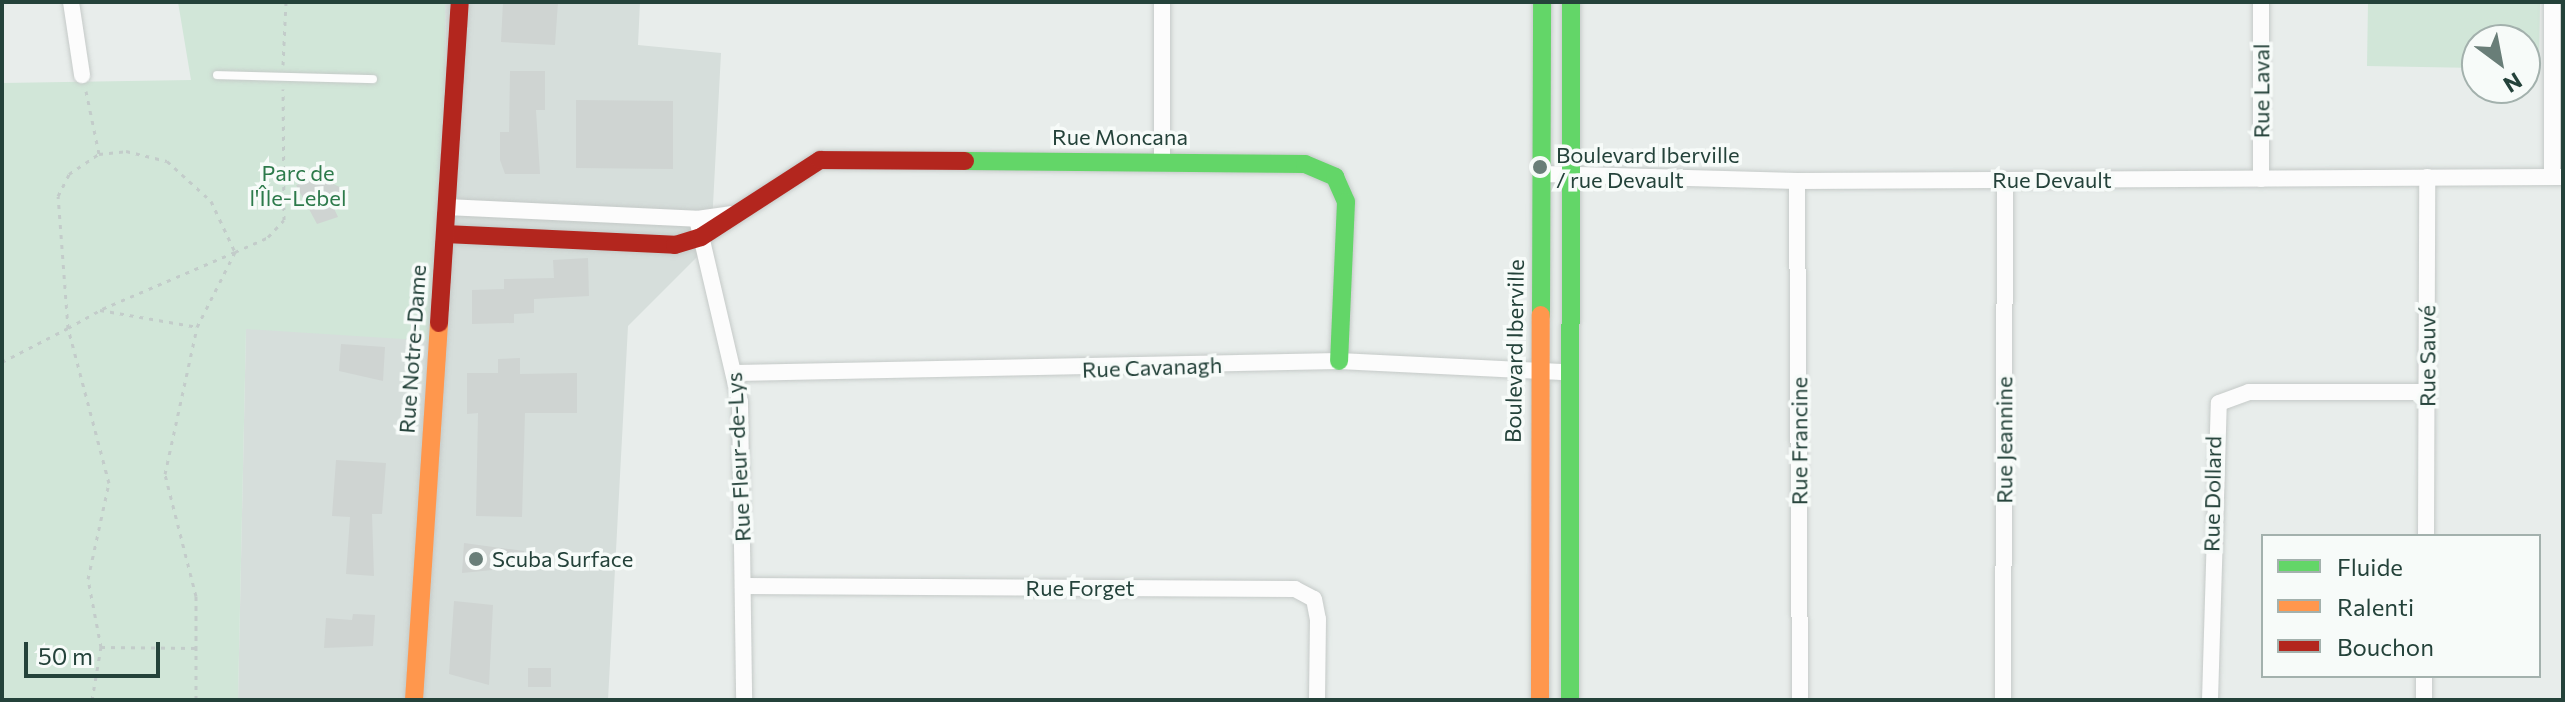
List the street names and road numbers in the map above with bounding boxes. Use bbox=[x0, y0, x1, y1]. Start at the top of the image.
street label: Rue Laval bbox=[2248, 44, 2274, 138]
street label: Rue Moncana bbox=[1052, 124, 1188, 150]
street label: Rue Devault bbox=[1992, 167, 2112, 193]
street label: Boulevard Iberville bbox=[1499, 259, 1529, 443]
street label: Rue Notre-Dame bbox=[393, 264, 431, 434]
street label: Rue Sauvé bbox=[2414, 305, 2440, 407]
street label: Rue Cavanagh bbox=[1081, 351, 1223, 383]
street label: Rue Fleur-de-Lys bbox=[720, 372, 756, 542]
street label: Rue Jeannine bbox=[1991, 376, 2017, 504]
street label: Rue Francine bbox=[1786, 377, 1812, 505]
street label: Rue Dollard bbox=[2198, 436, 2226, 552]
street label: Rue Forget bbox=[1026, 575, 1134, 601]

